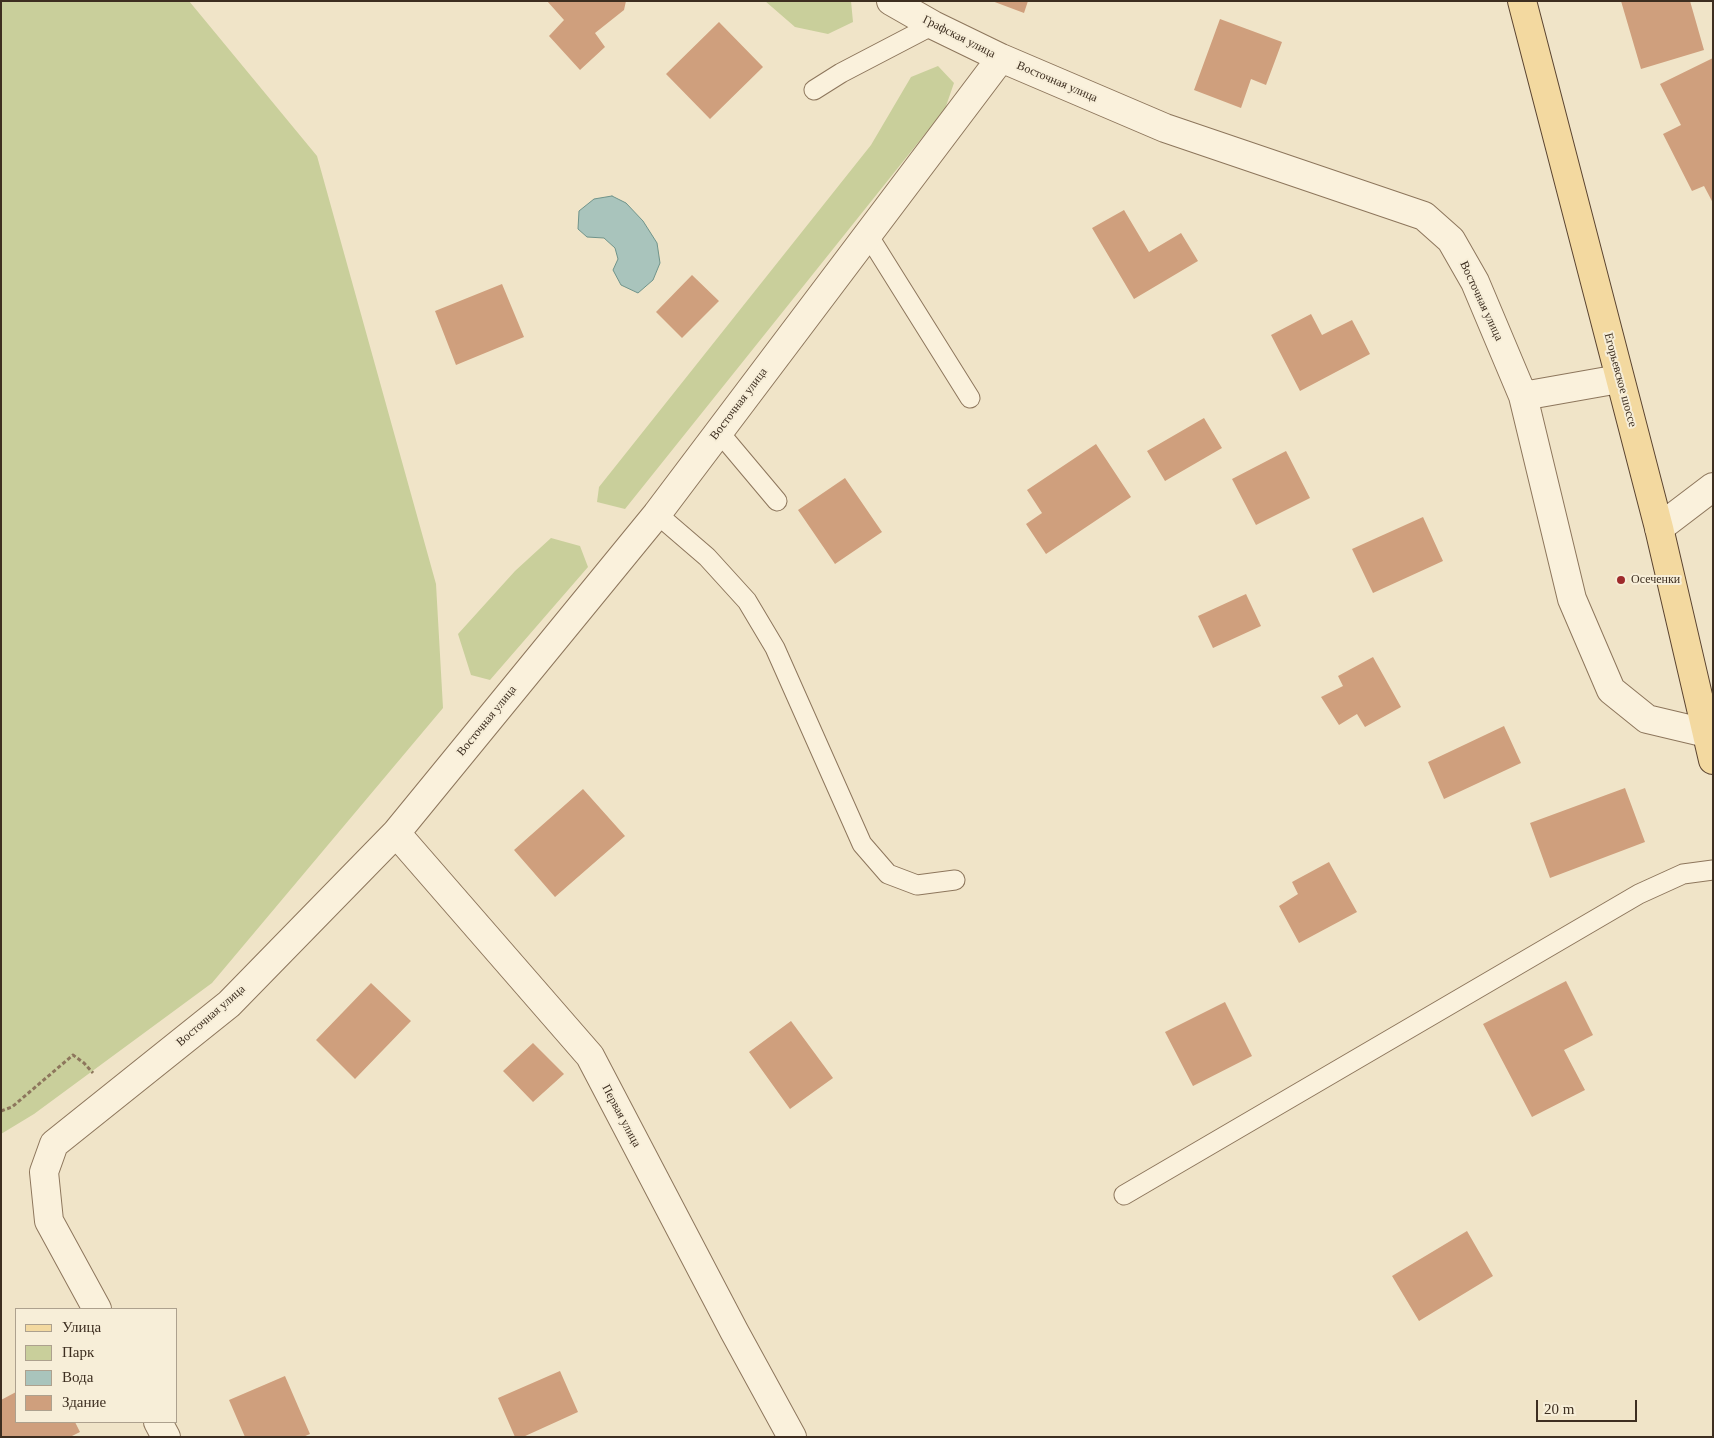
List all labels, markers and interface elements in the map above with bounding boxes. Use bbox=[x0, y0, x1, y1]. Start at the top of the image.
street label: Графская улица bbox=[920, 12, 998, 62]
street label: Восточная улица bbox=[1014, 59, 1100, 105]
street label: Восточная улица bbox=[1456, 259, 1506, 343]
street label: Егорьевское шоссе bbox=[1600, 331, 1640, 429]
street label: Восточная улица bbox=[707, 365, 771, 443]
place label: Осеченки bbox=[1631, 573, 1680, 587]
marker: Осеченки bbox=[1615, 574, 1627, 586]
street label: Восточная улица bbox=[454, 683, 520, 759]
street label: Восточная улица bbox=[174, 982, 248, 1050]
street label: Первая улица bbox=[598, 1082, 644, 1150]
legend bbox=[15, 1308, 178, 1423]
text: Улица bbox=[62, 1319, 101, 1335]
text: Парк bbox=[62, 1344, 94, 1360]
text: Вода bbox=[62, 1369, 93, 1385]
scale bar bbox=[1539, 1390, 1640, 1422]
text: Здание bbox=[62, 1394, 106, 1410]
text: 20 m bbox=[1544, 1401, 1574, 1417]

